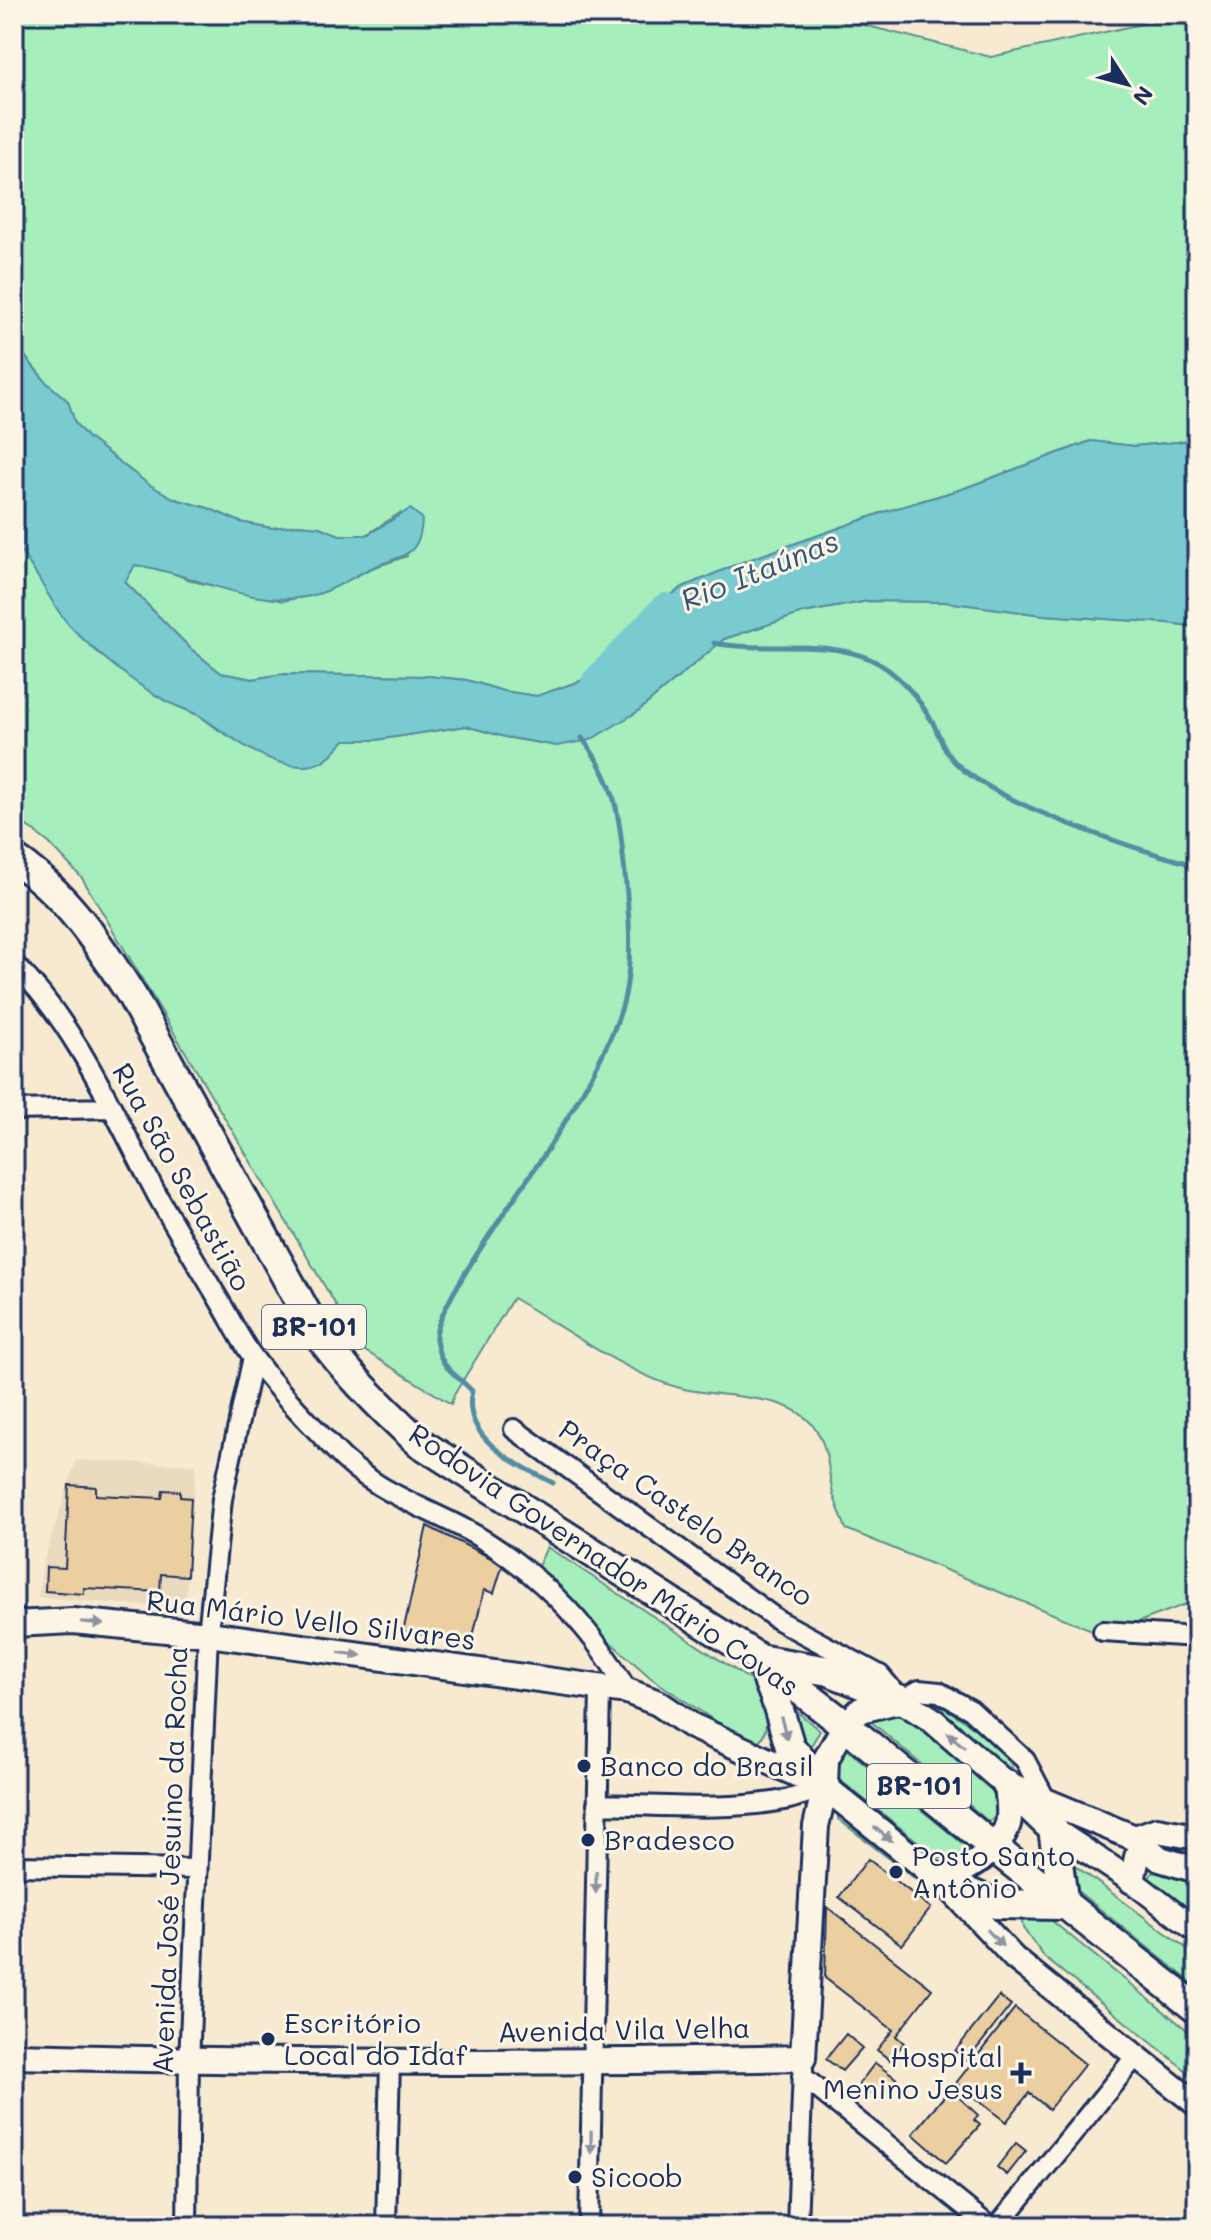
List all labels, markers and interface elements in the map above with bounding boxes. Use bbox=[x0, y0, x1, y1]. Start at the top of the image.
north arrow bbox=[1087, 44, 1167, 124]
text: N bbox=[1127, 81, 1160, 111]
water label: Rio Itaúnas bbox=[674, 519, 844, 619]
street label: Rua São Sebastião bbox=[105, 1056, 261, 1297]
road number: BR-101 bbox=[262, 1305, 366, 1349]
street label: Praça Castelo Branco bbox=[552, 1411, 821, 1614]
street label: Rodovia Governador Mário Covas bbox=[403, 1415, 807, 1704]
street label: Rua Mário Vello Silvares bbox=[145, 1581, 478, 1657]
one-way arrow bbox=[80, 1617, 105, 1630]
street label: Avenida José Jesuino da Rocha bbox=[144, 1645, 194, 2075]
one-way arrow bbox=[338, 1648, 363, 1661]
one-way arrow bbox=[778, 1716, 791, 1740]
one-way arrow bbox=[946, 1732, 966, 1749]
place label: Banco do Brasil bbox=[600, 1747, 814, 1783]
marker: Banco do Brasil bbox=[575, 1757, 593, 1775]
road number: BR-101 bbox=[867, 1764, 971, 1808]
place label: Bradesco bbox=[604, 1821, 735, 1857]
one-way arrow bbox=[873, 1825, 893, 1842]
marker: Bradesco bbox=[579, 1831, 597, 1849]
place label: Posto Santo Antônio bbox=[912, 1837, 1075, 1905]
marker: Posto Santo Antônio bbox=[887, 1863, 905, 1881]
one-way arrow bbox=[589, 1870, 602, 1895]
one-way arrow bbox=[986, 1928, 1004, 1947]
place label: Escritório Local do Idaf bbox=[284, 2004, 468, 2072]
street label: Avenida Vila Velha bbox=[497, 2009, 751, 2049]
marker: Escritório Local do Idaf bbox=[259, 2030, 277, 2048]
place label: Hospital Menino Jesus bbox=[823, 2038, 1003, 2106]
marker: Hospital Menino Jesus bbox=[1010, 2062, 1032, 2084]
one-way arrow bbox=[585, 2130, 597, 2155]
place label: Sicoob bbox=[591, 2158, 683, 2194]
marker: Sicoob bbox=[566, 2168, 584, 2186]

